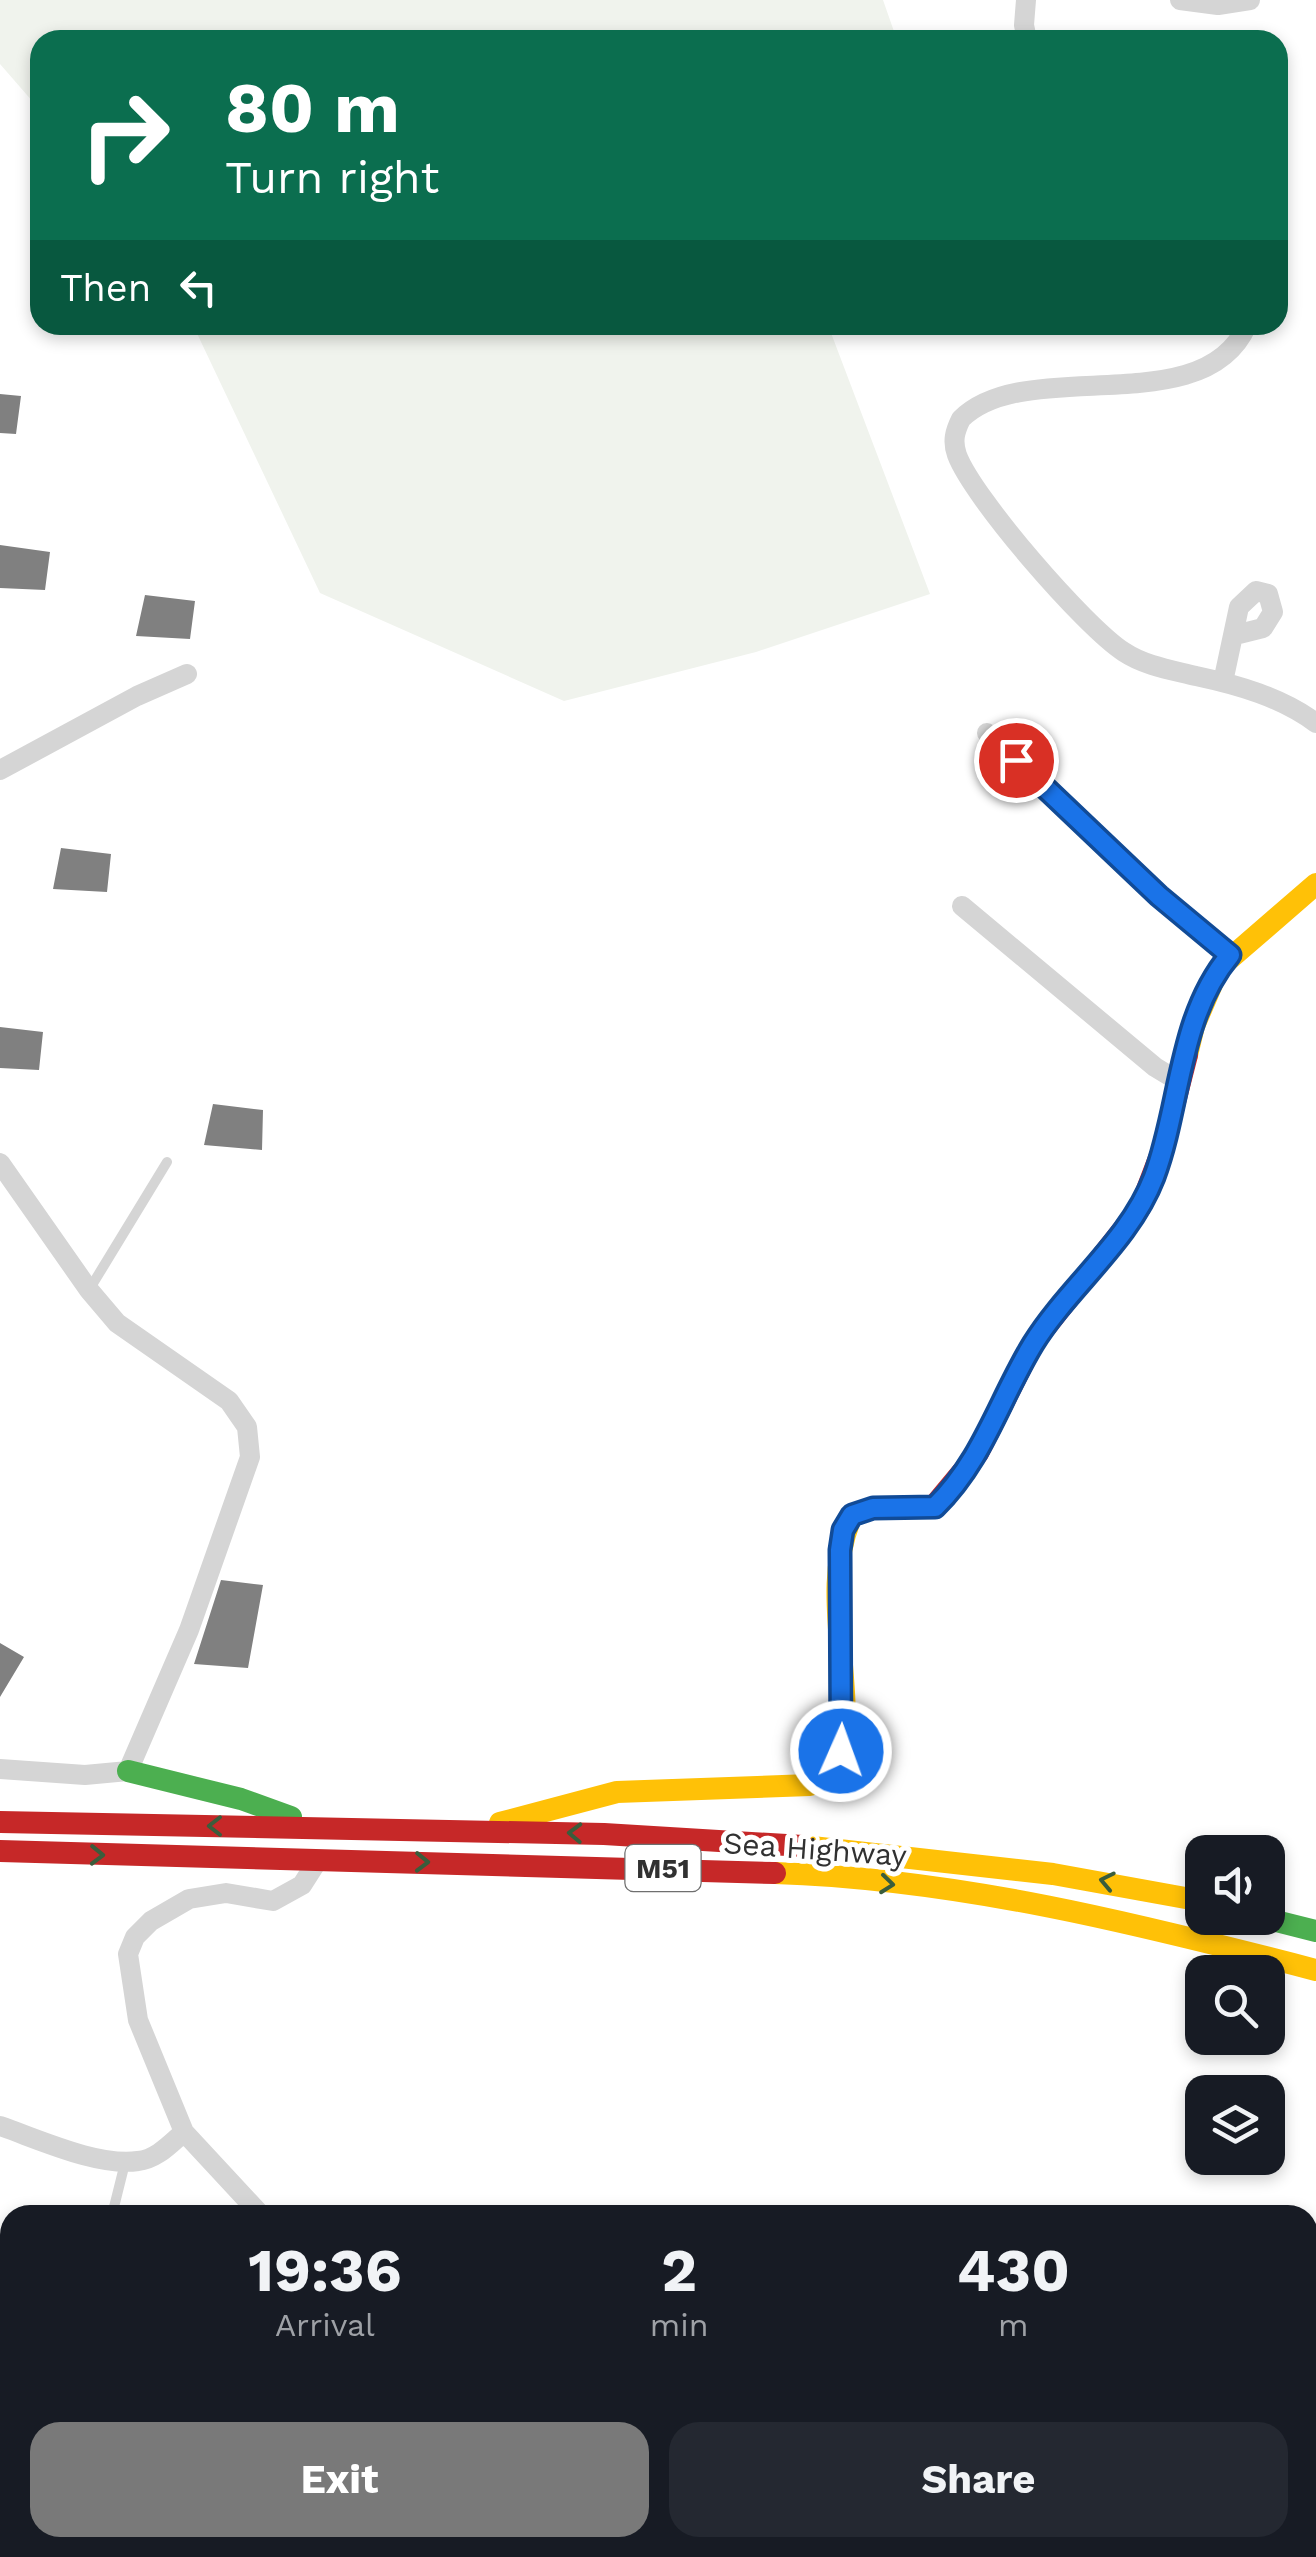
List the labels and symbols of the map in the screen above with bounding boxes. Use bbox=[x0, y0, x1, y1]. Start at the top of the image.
pin bbox=[974, 718, 1059, 803]
position arrow bbox=[789, 1699, 893, 1803]
one-way arrow bbox=[206, 1815, 222, 1837]
one-way arrow bbox=[566, 1823, 582, 1844]
street label: Sea Highway bbox=[722, 1825, 908, 1873]
one-way arrow bbox=[90, 1844, 106, 1865]
road number: M51 bbox=[626, 1845, 700, 1891]
one-way arrow bbox=[416, 1851, 431, 1873]
one-way arrow bbox=[879, 1872, 895, 1894]
one-way arrow bbox=[1099, 1872, 1116, 1893]

